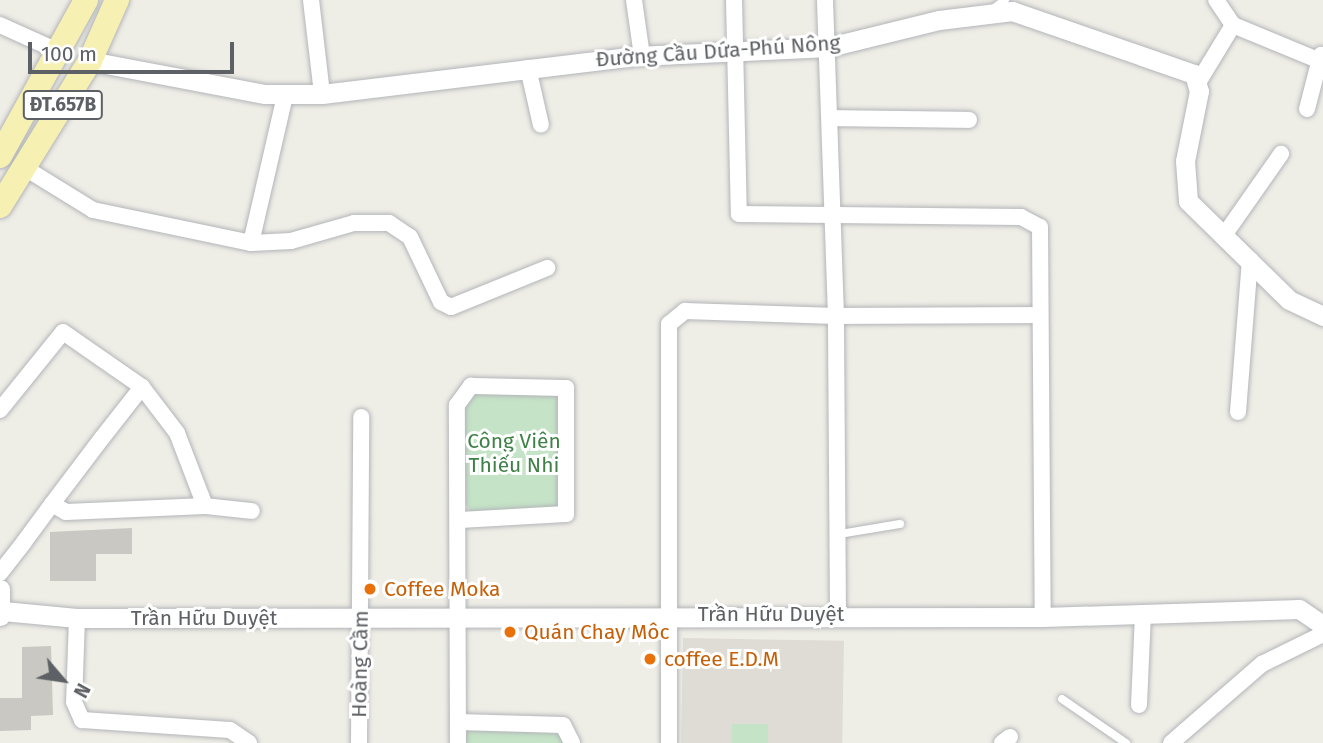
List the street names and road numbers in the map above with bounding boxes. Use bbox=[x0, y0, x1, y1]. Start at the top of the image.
street label: Đường Cầu Dứa-Phú Nông bbox=[595, 30, 841, 72]
road number: ĐT.657B bbox=[23, 90, 103, 120]
street label: Trần Hữu Duyệt bbox=[698, 601, 844, 627]
street label: Trần Hữu Duyệt bbox=[131, 605, 277, 631]
street label: Hoàng Cầm bbox=[346, 610, 374, 718]

